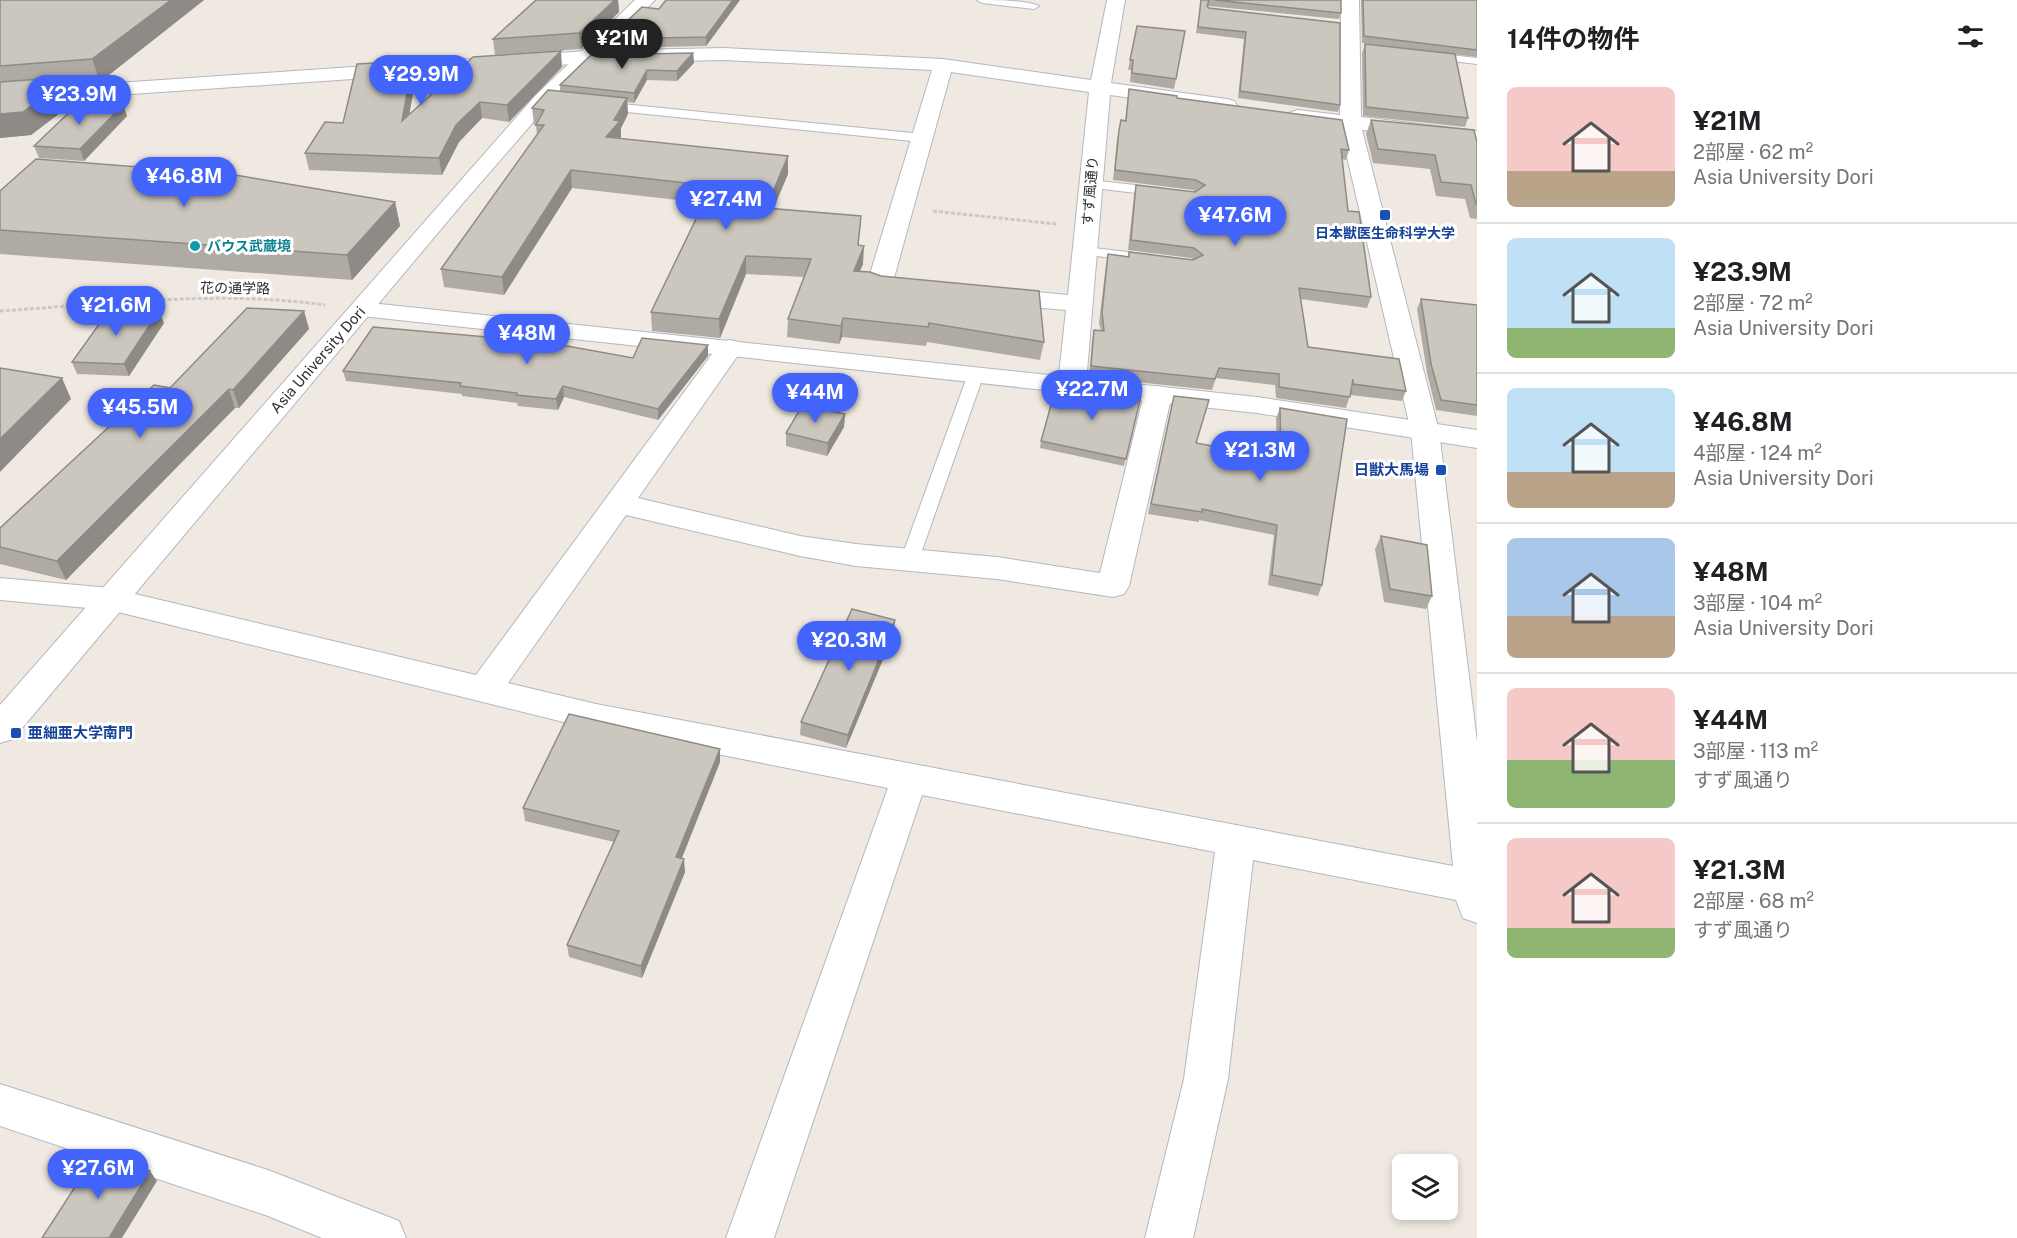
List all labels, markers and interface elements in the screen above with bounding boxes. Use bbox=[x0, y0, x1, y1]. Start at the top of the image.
pin: ¥21M bbox=[586, 19, 658, 70]
icon: filters bbox=[1954, 20, 1987, 53]
text: 14件の物件 bbox=[1507, 23, 1639, 54]
text: ¥21M bbox=[596, 26, 648, 50]
pin: ¥29.9M bbox=[372, 55, 470, 106]
text: ¥29.9M bbox=[383, 62, 459, 86]
pin: ¥23.9M bbox=[30, 75, 128, 126]
text: ¥23.9M bbox=[41, 82, 117, 106]
text: ¥21M bbox=[1693, 105, 1762, 136]
icon: home bbox=[1555, 111, 1627, 183]
text: 2部屋 · 62 m² bbox=[1693, 140, 1813, 164]
street label: すず風通り bbox=[1079, 155, 1101, 227]
pin: ¥46.8M bbox=[135, 157, 233, 208]
text: ¥46.8M bbox=[146, 164, 222, 188]
text: Asia University Dori bbox=[1693, 165, 1874, 189]
pin: ¥27.4M bbox=[677, 180, 775, 231]
text: ¥27.4M bbox=[690, 187, 762, 211]
pin: ¥47.6M bbox=[1186, 196, 1284, 247]
text: ¥47.6M bbox=[1198, 203, 1272, 227]
marker: 日本獣医生命科学大学 bbox=[1378, 208, 1392, 222]
place label: 日本獣医生命科学大学 bbox=[1315, 225, 1455, 241]
place label: バウス武蔵境 bbox=[207, 238, 291, 254]
marker: バウス武蔵境 bbox=[188, 239, 202, 253]
text: ¥23.9M bbox=[1693, 256, 1792, 287]
icon: home bbox=[1555, 262, 1627, 334]
street label: 花の通学路 bbox=[200, 279, 270, 297]
pin: ¥21.6M bbox=[67, 286, 165, 337]
text: 2部屋 · 72 m² bbox=[1693, 291, 1813, 315]
text: ¥21.6M bbox=[80, 293, 152, 317]
street label: Asia University Dori bbox=[267, 303, 368, 416]
pin: ¥48M bbox=[491, 314, 563, 365]
text: Asia University Dori bbox=[1693, 316, 1874, 340]
text: ¥48M bbox=[498, 321, 556, 345]
pin: ¥22.7M bbox=[1043, 370, 1141, 421]
pin: ¥44M bbox=[779, 373, 851, 424]
text: ¥22.7M bbox=[1055, 377, 1129, 401]
text: ¥44M bbox=[786, 380, 844, 404]
pin: ¥45.5M bbox=[91, 388, 189, 439]
text: ¥45.5M bbox=[102, 395, 178, 419]
text: ¥46.8M bbox=[1693, 406, 1793, 437]
icon: home bbox=[1555, 412, 1627, 484]
pin: ¥21.3M bbox=[1211, 431, 1309, 482]
text: ¥21.3M bbox=[1224, 438, 1296, 462]
text: 4部屋 · 124 m² bbox=[1693, 441, 1822, 465]
place label: 日獣大馬場 bbox=[1354, 461, 1429, 478]
marker: 日獣大馬場 bbox=[1434, 463, 1448, 477]
text: Asia University Dori bbox=[1693, 466, 1874, 490]
text: ¥48M bbox=[1693, 556, 1769, 587]
icon: home bbox=[1555, 562, 1627, 634]
text: 3部屋 · 104 m² bbox=[1693, 591, 1822, 615]
text: Asia University Dori bbox=[1693, 616, 1874, 640]
pin: ¥20.3M bbox=[800, 621, 898, 672]
text: ¥20.3M bbox=[811, 628, 887, 652]
text: ¥44M bbox=[1693, 704, 1768, 735]
icon: home bbox=[1555, 712, 1627, 784]
place label: 亜細亜大学南門 bbox=[28, 724, 133, 741]
marker: 亜細亜大学南門 bbox=[9, 726, 23, 740]
text: 3部屋 · 113 m² bbox=[1693, 739, 1818, 763]
text: すず風通り bbox=[1693, 768, 1793, 792]
text: ¥21.3M bbox=[1693, 854, 1786, 885]
icon: home bbox=[1555, 862, 1627, 934]
text: 2部屋 · 68 m² bbox=[1693, 889, 1814, 913]
text: すず風通り bbox=[1693, 918, 1793, 942]
pin: ¥27.6M bbox=[49, 1149, 147, 1200]
map controls bbox=[1392, 1154, 1458, 1220]
button: layers bbox=[1392, 1154, 1458, 1220]
text: ¥27.6M bbox=[61, 1156, 135, 1180]

